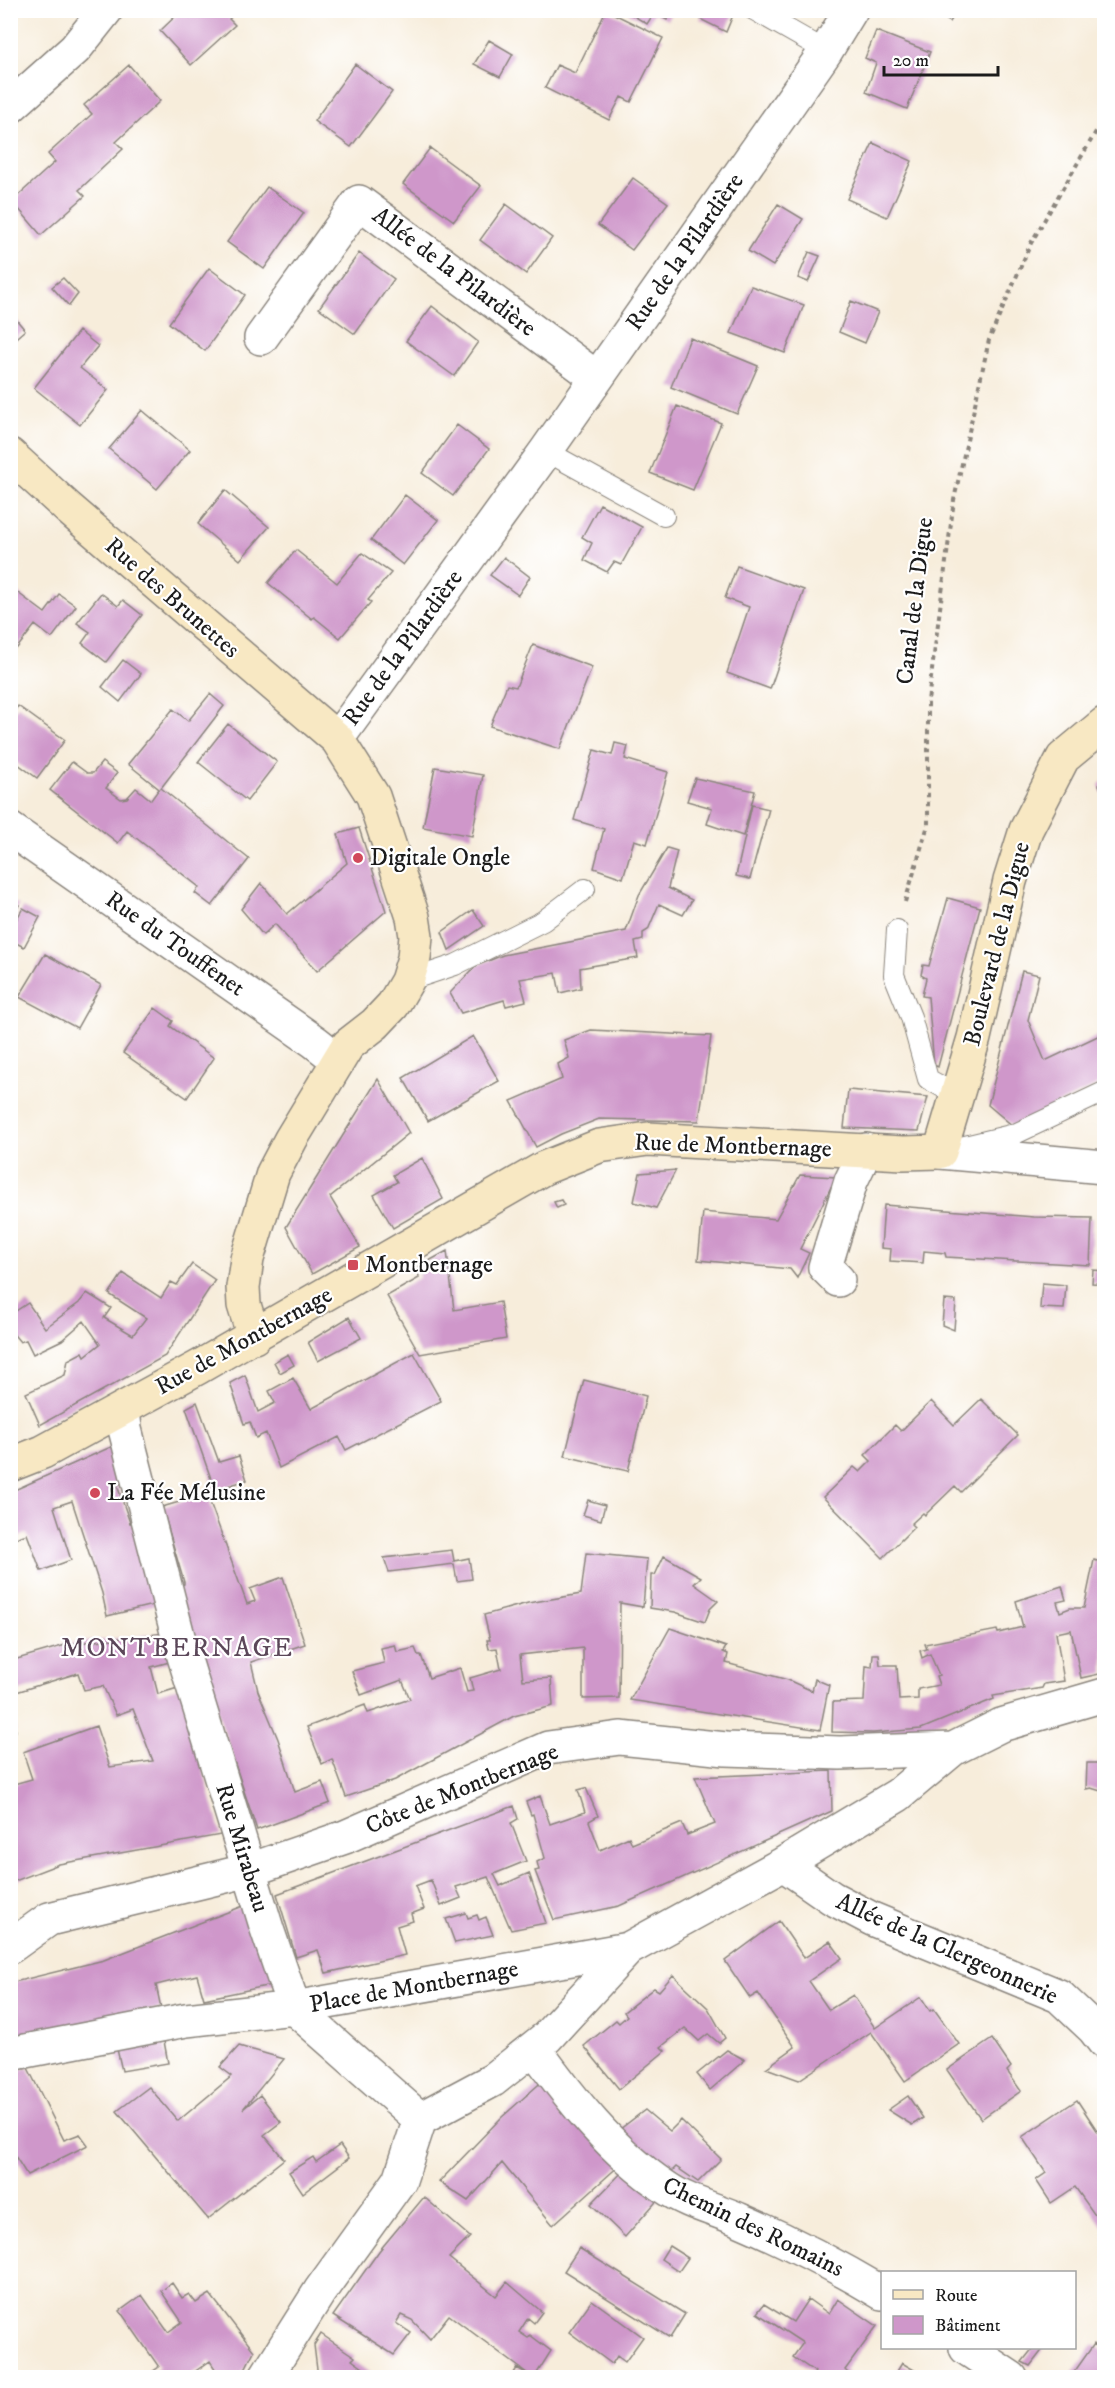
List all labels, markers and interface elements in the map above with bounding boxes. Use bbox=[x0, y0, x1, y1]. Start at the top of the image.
scale bar bbox=[884, 39, 998, 77]
text: 20 m bbox=[893, 50, 929, 72]
street label: Rue de la Pilardière bbox=[619, 167, 751, 337]
street label: Allée de la Pilardière bbox=[366, 201, 542, 343]
street label: Canal de la Digue bbox=[890, 516, 940, 686]
street label: Rue des Brunettes bbox=[98, 531, 246, 665]
street label: Rue de la Pilardière bbox=[336, 564, 470, 732]
street label: Boulevard de la Digue bbox=[957, 839, 1037, 1049]
place label: Digitale Ongle bbox=[370, 843, 510, 873]
marker: Digitale Ongle bbox=[351, 851, 365, 865]
street label: Rue du Touffenet bbox=[99, 885, 251, 1003]
street label: Rue de Montbernage bbox=[634, 1128, 832, 1164]
place label: Montbernage bbox=[365, 1250, 493, 1280]
marker: Montbernage bbox=[346, 1258, 360, 1272]
street label: Rue de Montbernage bbox=[150, 1280, 338, 1402]
place label: La Fée Mélusine bbox=[107, 1478, 266, 1508]
marker: La Fée Mélusine bbox=[88, 1486, 102, 1500]
district label: MONTBERNAGE bbox=[60, 1631, 294, 1665]
street label: Côte de Montbernage bbox=[361, 1737, 563, 1841]
street label: Rue Mirabeau bbox=[208, 1780, 276, 1916]
street label: Allée de la Clergeonnerie bbox=[832, 1887, 1063, 2011]
street label: Place de Montbernage bbox=[307, 1954, 521, 2020]
street label: Chemin des Romains bbox=[657, 2170, 849, 2284]
legend bbox=[881, 2271, 1076, 2349]
text: Route bbox=[935, 2285, 978, 2307]
text: Bâtiment bbox=[935, 2315, 1001, 2337]

